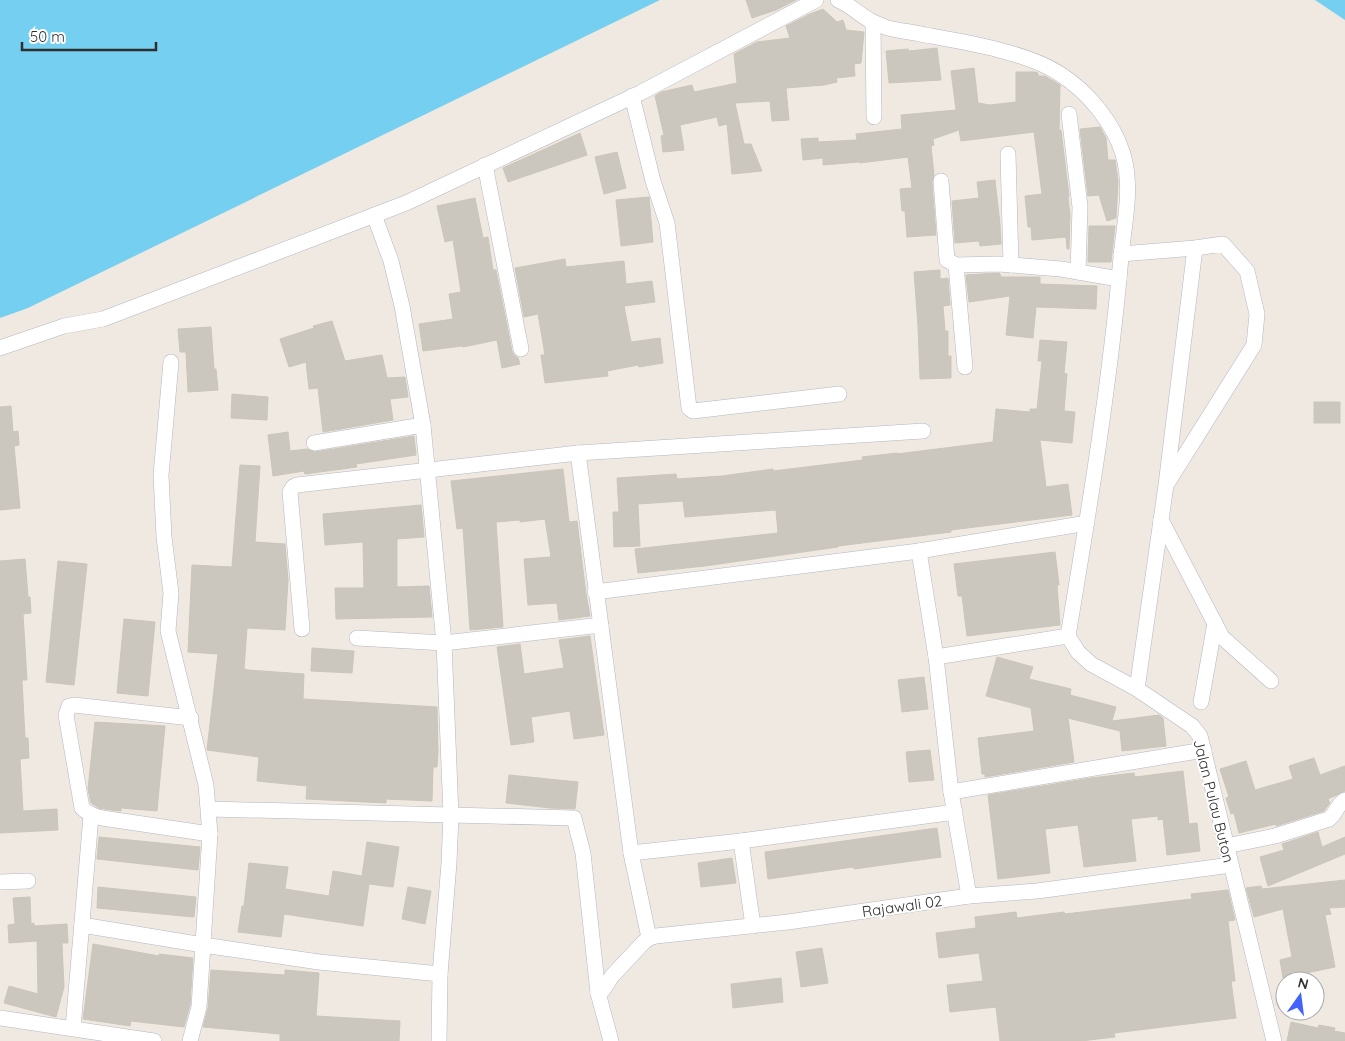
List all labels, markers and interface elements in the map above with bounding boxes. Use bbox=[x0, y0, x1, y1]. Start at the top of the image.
scale bar bbox=[22, 20, 156, 52]
text: 50 m bbox=[30, 27, 65, 46]
street label: Jalan Pulau Buton bbox=[1189, 737, 1239, 865]
street label: Rajawali 02 bbox=[861, 891, 943, 921]
north arrow bbox=[1275, 971, 1325, 1021]
text: N bbox=[1296, 973, 1310, 993]

